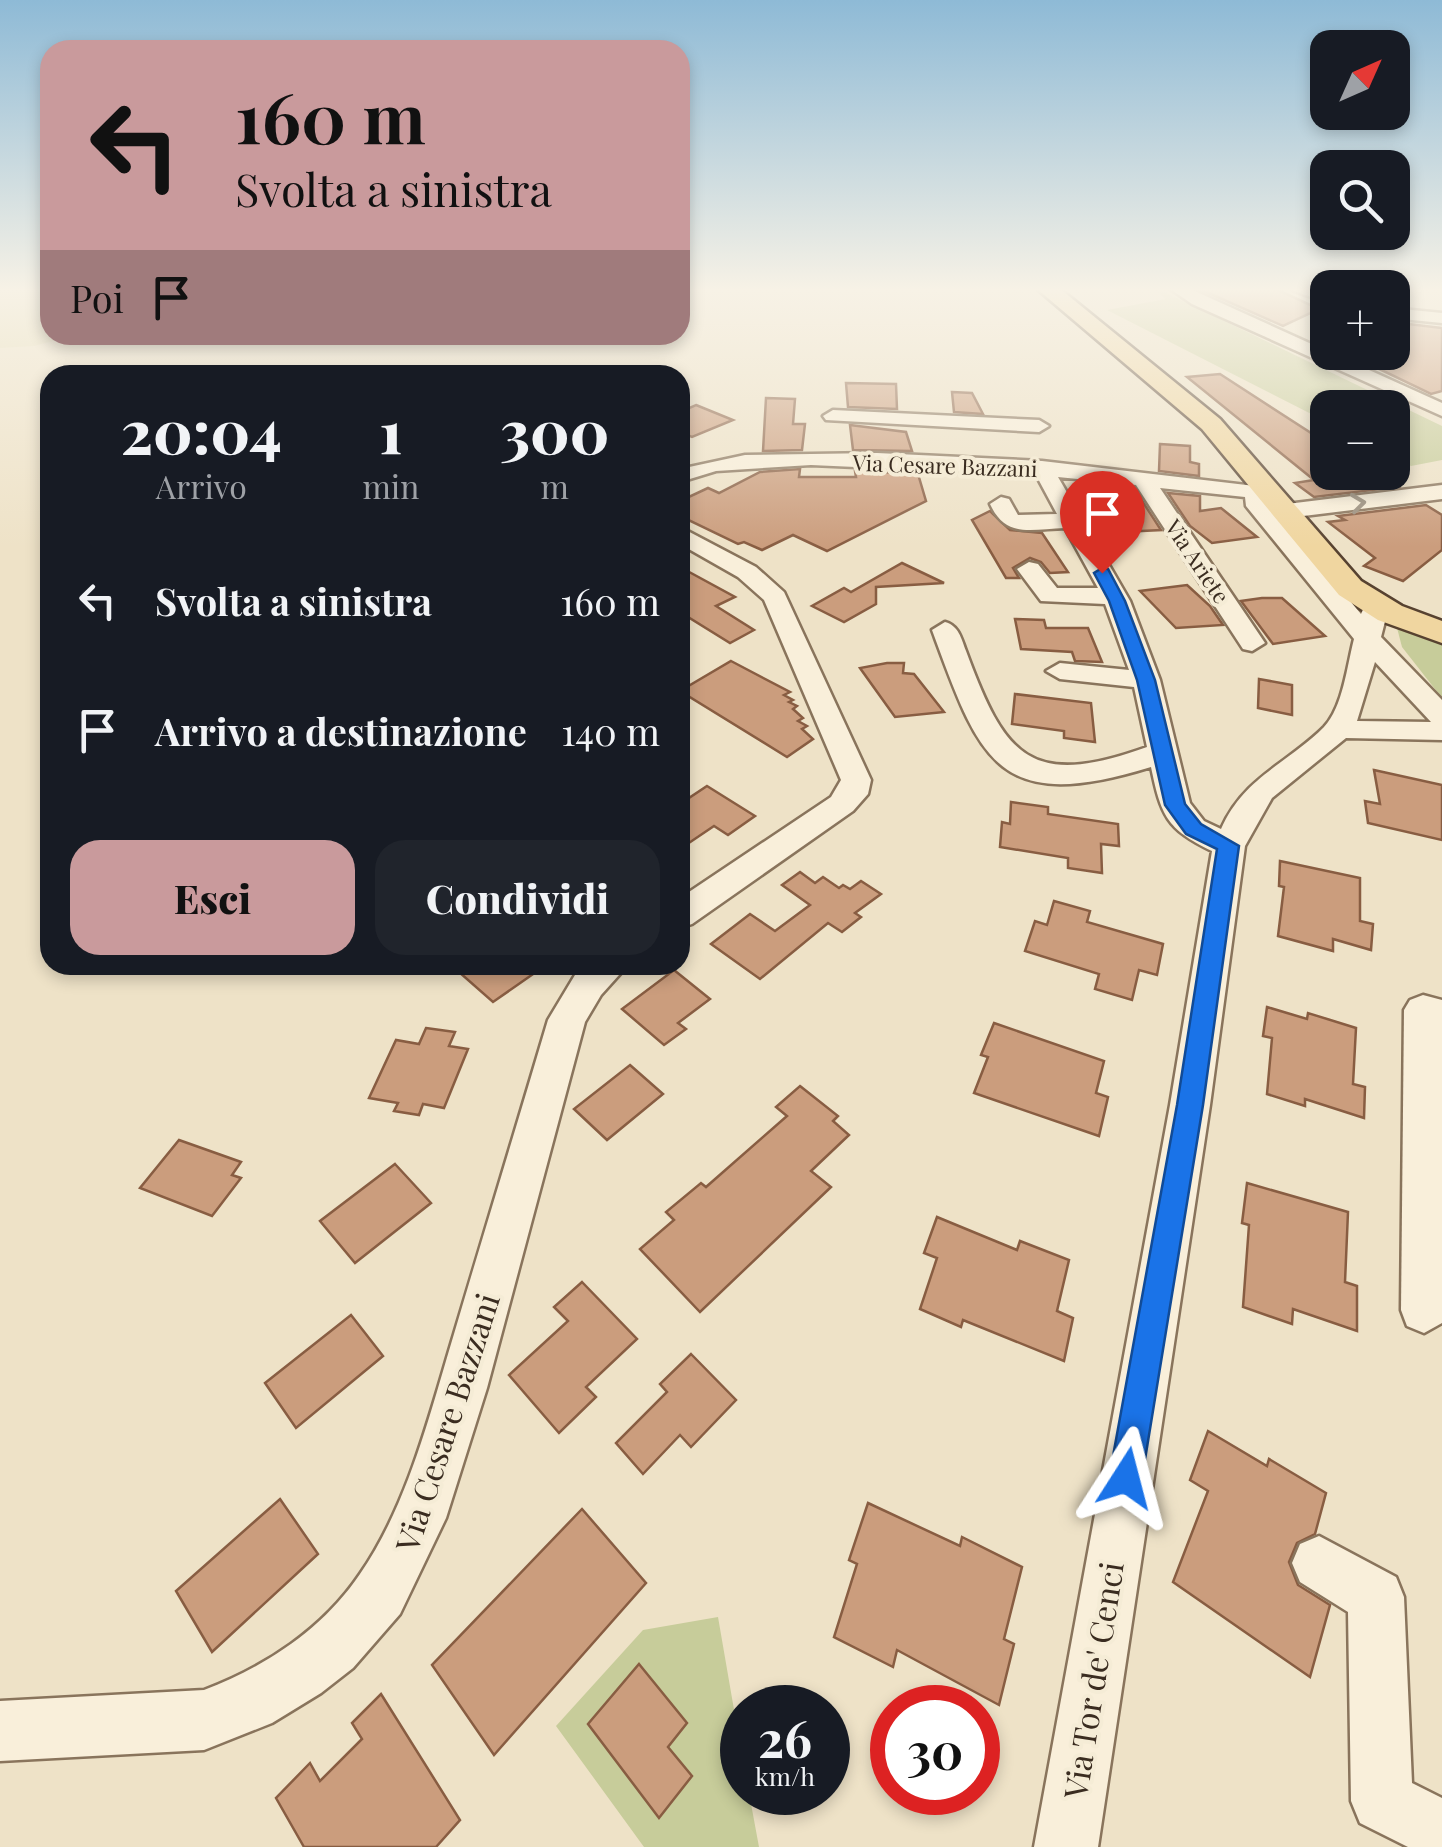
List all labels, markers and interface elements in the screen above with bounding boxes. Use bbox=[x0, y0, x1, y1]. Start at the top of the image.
north arrow bbox=[1310, 30, 1410, 130]
map controls bbox=[1310, 30, 1410, 490]
text: 160 m bbox=[235, 68, 426, 162]
icon: left bbox=[70, 80, 200, 210]
button: search bbox=[1310, 150, 1410, 250]
text: Svolta a sinistra bbox=[235, 158, 552, 218]
icon: arrive bbox=[144, 270, 199, 325]
button: + bbox=[1310, 270, 1410, 370]
text: Poi bbox=[70, 272, 124, 323]
text: 20:04 bbox=[121, 389, 282, 469]
text: 1 bbox=[379, 389, 403, 469]
text: 300 bbox=[500, 389, 609, 469]
button: − bbox=[1310, 390, 1410, 490]
street label: Via Cesare Bazzani bbox=[851, 447, 1038, 483]
text: Arrivo bbox=[156, 464, 247, 507]
text: min bbox=[362, 464, 419, 507]
text: m bbox=[540, 464, 569, 507]
pin bbox=[1060, 471, 1145, 574]
icon: arrive bbox=[1075, 486, 1130, 541]
one-way arrow bbox=[1351, 493, 1367, 514]
street label: Via Ariete bbox=[1158, 512, 1237, 609]
icon: left bbox=[70, 573, 125, 628]
text: Svolta a sinistra bbox=[155, 575, 432, 626]
text: 160 m bbox=[560, 575, 660, 626]
icon: arrive bbox=[70, 703, 125, 758]
text: Arrivo a destinazione bbox=[155, 705, 527, 756]
text: 140 m bbox=[561, 705, 660, 756]
button: Esci bbox=[70, 840, 355, 955]
button: Condividi bbox=[375, 840, 660, 955]
street label: Via Cesare Bazzani bbox=[384, 1287, 508, 1558]
position arrow bbox=[1074, 1426, 1178, 1530]
street label: Via Tor de' Cenci bbox=[1052, 1559, 1132, 1802]
speed limit sign: 30 bbox=[870, 1685, 1000, 1815]
text: 26 bbox=[758, 1704, 812, 1771]
text: km/h bbox=[755, 1759, 815, 1792]

